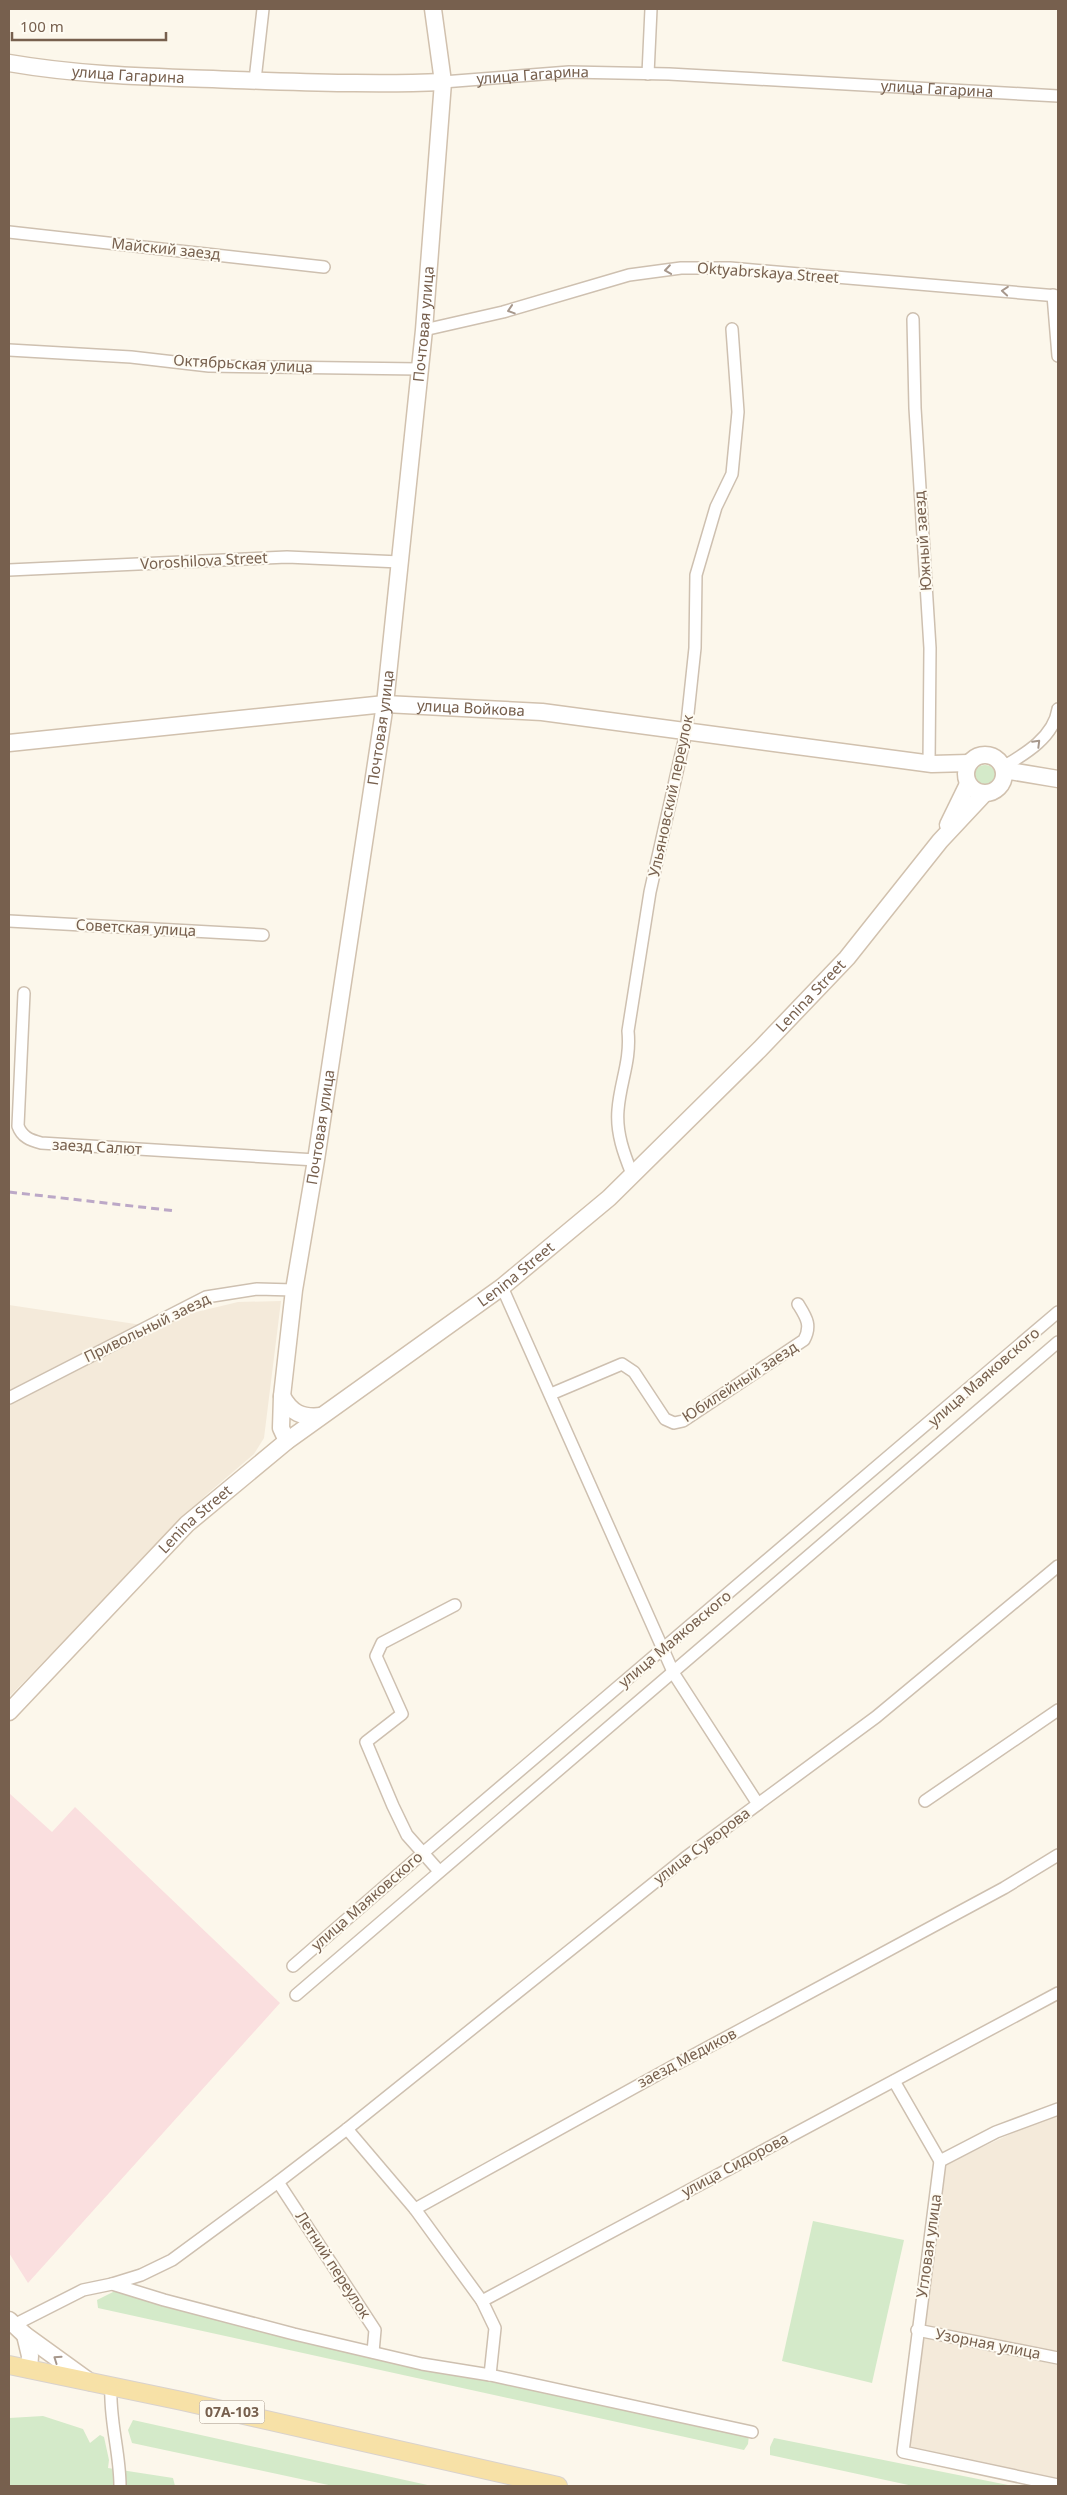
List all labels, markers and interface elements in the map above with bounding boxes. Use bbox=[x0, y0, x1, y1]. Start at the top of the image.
scale bar bbox=[12, 10, 166, 42]
text: 100 m bbox=[20, 16, 64, 36]
street label: улица Гагарина bbox=[71, 60, 185, 87]
street label: улица Гагарина bbox=[476, 61, 589, 88]
street label: улица Гагарина bbox=[880, 75, 994, 101]
street label: Майский заезд bbox=[111, 232, 222, 264]
street label: Oktyabrskaya Street bbox=[696, 257, 840, 287]
one-way arrow bbox=[664, 264, 673, 274]
street label: Почтовая улица bbox=[408, 265, 438, 383]
one-way arrow bbox=[1000, 286, 1008, 297]
one-way arrow bbox=[507, 304, 516, 314]
street label: Октябрьская улица bbox=[173, 349, 313, 377]
street label: Южный заезд bbox=[909, 490, 935, 592]
street label: Voroshilova Street bbox=[140, 547, 269, 573]
street label: Почтовая улица bbox=[362, 669, 397, 787]
street label: улица Войкова bbox=[417, 695, 525, 720]
street label: Ульяновский переулок bbox=[643, 713, 697, 879]
one-way arrow bbox=[1031, 740, 1040, 749]
street label: Советская улица bbox=[75, 914, 197, 940]
street label: Lenina Street bbox=[771, 954, 850, 1036]
street label: Почтовая улица bbox=[301, 1068, 339, 1186]
street label: заезд Салют bbox=[52, 1134, 142, 1158]
street label: Lenina Street bbox=[473, 1236, 558, 1311]
street label: Привольный заезд bbox=[80, 1288, 213, 1366]
street label: улица Маяковского bbox=[923, 1322, 1043, 1430]
street label: Юбилейный заезд bbox=[678, 1336, 801, 1426]
street label: Lenina Street bbox=[153, 1480, 236, 1557]
street label: улица Маяковского bbox=[614, 1585, 735, 1691]
street label: улица Суворова bbox=[649, 1802, 754, 1888]
street label: улица Маяковского bbox=[306, 1846, 426, 1954]
street label: заезд Медиков bbox=[634, 2023, 740, 2092]
street label: улица Сидорова bbox=[678, 2128, 791, 2201]
street label: Угловая улица bbox=[911, 2193, 945, 2299]
street label: Летний переулок bbox=[292, 2207, 376, 2322]
street label: Узорная улица bbox=[934, 2323, 1043, 2363]
one-way arrow bbox=[53, 2356, 63, 2365]
road number: 07А-103 bbox=[200, 2400, 264, 2424]

